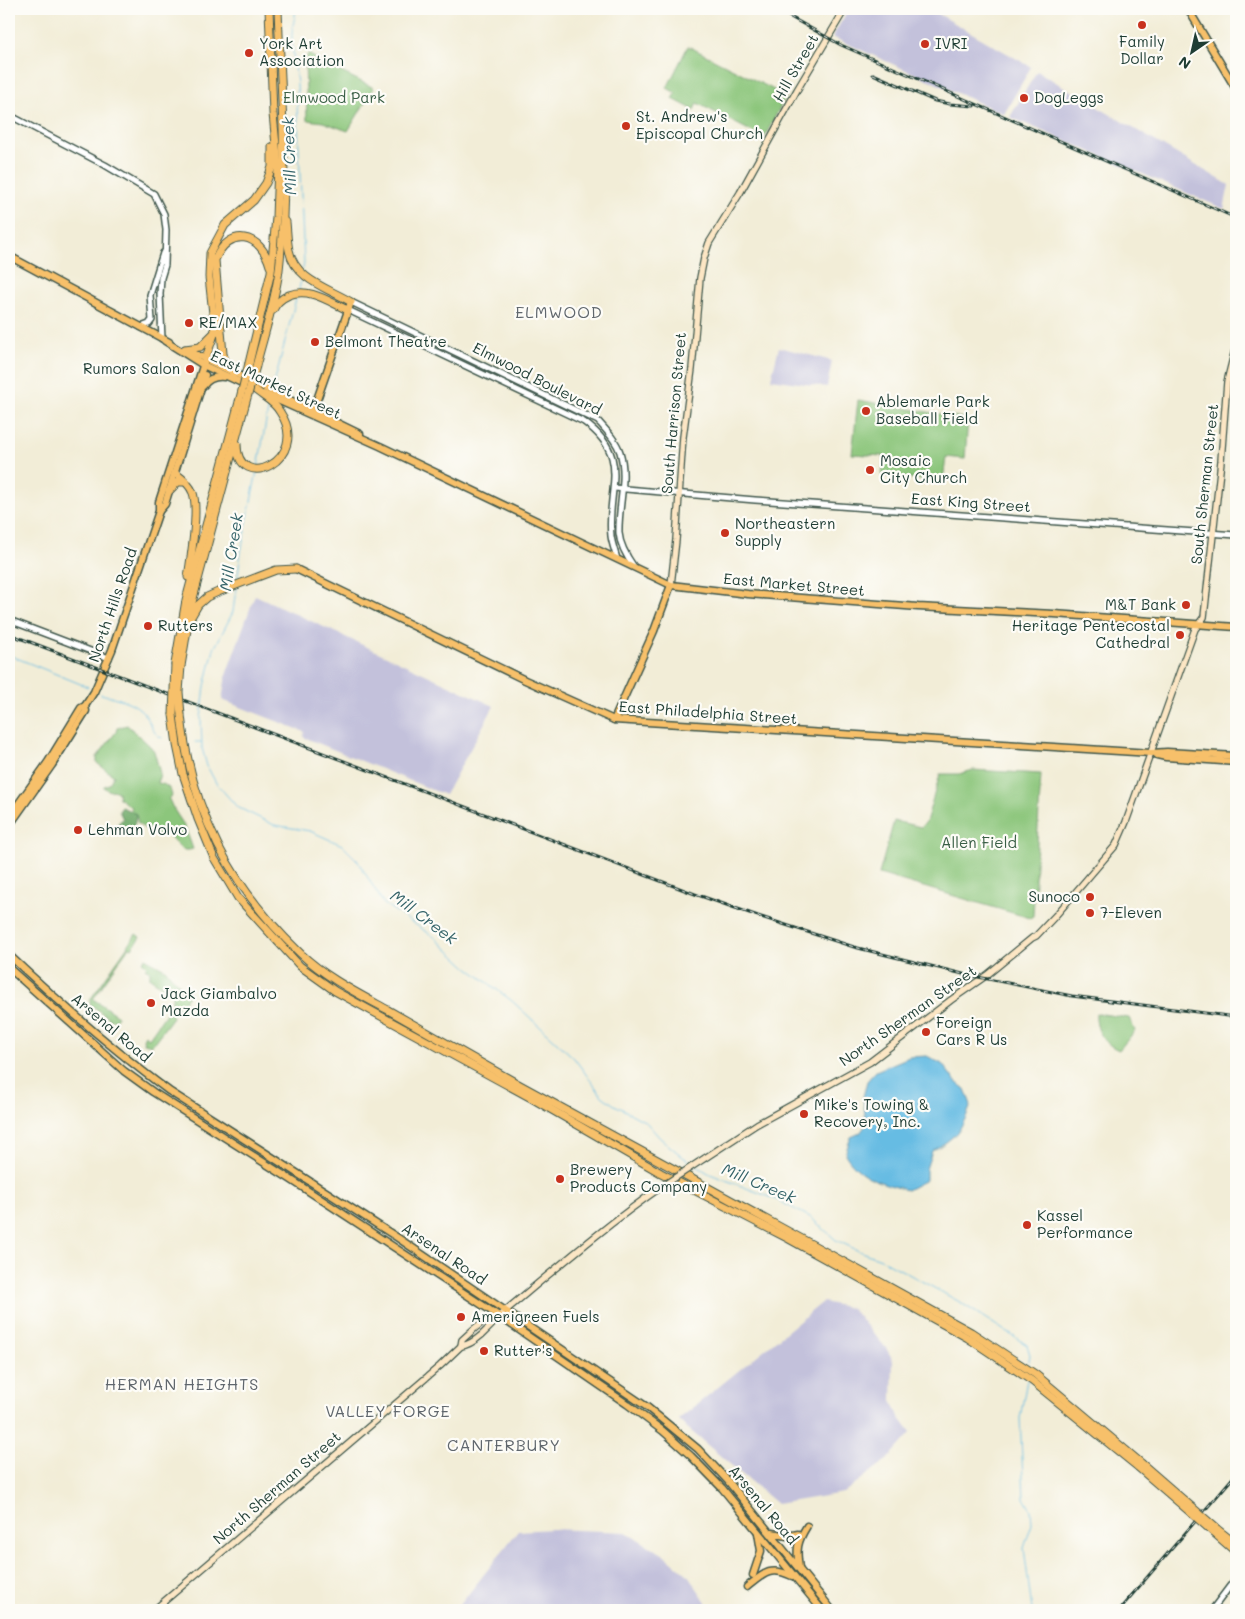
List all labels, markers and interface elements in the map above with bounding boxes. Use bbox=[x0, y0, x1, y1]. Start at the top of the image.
marker: Family Dollar bbox=[1136, 19, 1148, 31]
north arrow bbox=[1168, 28, 1218, 78]
street label: Hill Street bbox=[768, 30, 823, 105]
place label: Family Dollar bbox=[1119, 31, 1165, 68]
place label: York Art Association bbox=[259, 33, 344, 70]
place label: IVRI bbox=[935, 33, 968, 53]
marker: IVRI bbox=[919, 38, 931, 50]
marker: York Art Association bbox=[243, 47, 255, 59]
text: N bbox=[1175, 52, 1194, 74]
park label: Elmwood Park bbox=[283, 87, 385, 107]
place label: DogLeggs bbox=[1034, 87, 1104, 107]
marker: DogLeggs bbox=[1018, 92, 1030, 104]
place label: St. Andrew's Episcopal Church bbox=[636, 106, 763, 143]
water label: Mill Creek bbox=[277, 116, 300, 196]
marker: St. Andrew's Episcopal Church bbox=[620, 120, 632, 132]
district label: ELMWOOD bbox=[515, 301, 603, 322]
place label: RE/MAX bbox=[199, 312, 257, 332]
marker: RE/MAX bbox=[183, 317, 195, 329]
place label: Belmont Theatre bbox=[325, 331, 447, 351]
street label: South Harrison Street bbox=[656, 331, 690, 495]
marker: Belmont Theatre bbox=[309, 336, 321, 348]
street label: Elmwood Boulevard bbox=[470, 337, 605, 419]
street label: East Market Street bbox=[208, 345, 345, 423]
place label: Rumors Salon bbox=[83, 358, 180, 378]
marker: Rumors Salon bbox=[184, 363, 196, 375]
place label: Ablemarle Park Baseball Field bbox=[876, 391, 990, 428]
street label: South Sherman Street bbox=[1186, 403, 1222, 565]
marker: Ablemarle Park Baseball Field bbox=[860, 405, 872, 417]
place label: Mosaic City Church bbox=[880, 450, 967, 487]
marker: Mosaic City Church bbox=[864, 464, 876, 476]
street label: East King Street bbox=[911, 488, 1032, 516]
water label: Mill Creek bbox=[214, 511, 247, 592]
place label: Northeastern Supply bbox=[735, 513, 835, 550]
marker: Northeastern Supply bbox=[719, 527, 731, 539]
street label: North Hills Road bbox=[83, 545, 141, 664]
street label: East Market Street bbox=[723, 568, 866, 600]
place label: M&T Bank bbox=[1105, 594, 1176, 614]
marker: M&T Bank bbox=[1180, 599, 1192, 611]
place label: Rutters bbox=[158, 615, 213, 635]
place label: Heritage Pentecostal Cathedral bbox=[1012, 615, 1170, 652]
marker: Rutters bbox=[142, 620, 154, 632]
marker: Heritage Pentecostal Cathedral bbox=[1174, 629, 1186, 641]
street label: East Philadelphia Street bbox=[618, 696, 798, 728]
place label: Lehman Volvo bbox=[88, 819, 187, 839]
marker: Lehman Volvo bbox=[72, 824, 84, 836]
park label: Allen Field bbox=[941, 832, 1017, 852]
water label: Mill Creek bbox=[387, 885, 462, 949]
place label: Sunoco bbox=[1028, 886, 1080, 906]
marker: Sunoco bbox=[1084, 891, 1096, 903]
place label: 7-Eleven bbox=[1100, 902, 1162, 922]
marker: 7-Eleven bbox=[1084, 907, 1096, 919]
street label: North Sherman Street bbox=[835, 960, 980, 1070]
place label: Jack Giambalvo Mazda bbox=[161, 983, 277, 1020]
street label: Arsenal Road bbox=[68, 988, 156, 1066]
marker: Jack Giambalvo Mazda bbox=[145, 997, 157, 1009]
place label: Foreign Cars R Us bbox=[936, 1012, 1007, 1049]
marker: Foreign Cars R Us bbox=[920, 1026, 932, 1038]
place label: Mike's Towing & Recovery, Inc. bbox=[814, 1094, 929, 1131]
marker: Mike's Towing & Recovery, Inc. bbox=[798, 1108, 810, 1120]
water label: Mill Creek bbox=[719, 1158, 800, 1208]
place label: Brewery Products Company bbox=[570, 1159, 707, 1196]
marker: Brewery Products Company bbox=[554, 1173, 566, 1185]
place label: Kassel Performance bbox=[1037, 1205, 1133, 1242]
street label: Arsenal Road bbox=[398, 1217, 491, 1289]
marker: Kassel Performance bbox=[1021, 1219, 1033, 1231]
place label: Amerigreen Fuels bbox=[471, 1306, 600, 1326]
marker: Amerigreen Fuels bbox=[455, 1311, 467, 1323]
place label: Rutter's bbox=[494, 1340, 552, 1360]
marker: Rutter's bbox=[478, 1345, 490, 1357]
district label: HERMAN HEIGHTS bbox=[105, 1373, 259, 1394]
district label: VALLEY FORGE bbox=[325, 1400, 451, 1421]
street label: North Sherman Street bbox=[208, 1426, 345, 1548]
district label: CANTERBURY bbox=[447, 1434, 561, 1455]
street label: Arsenal Road bbox=[725, 1460, 803, 1548]

